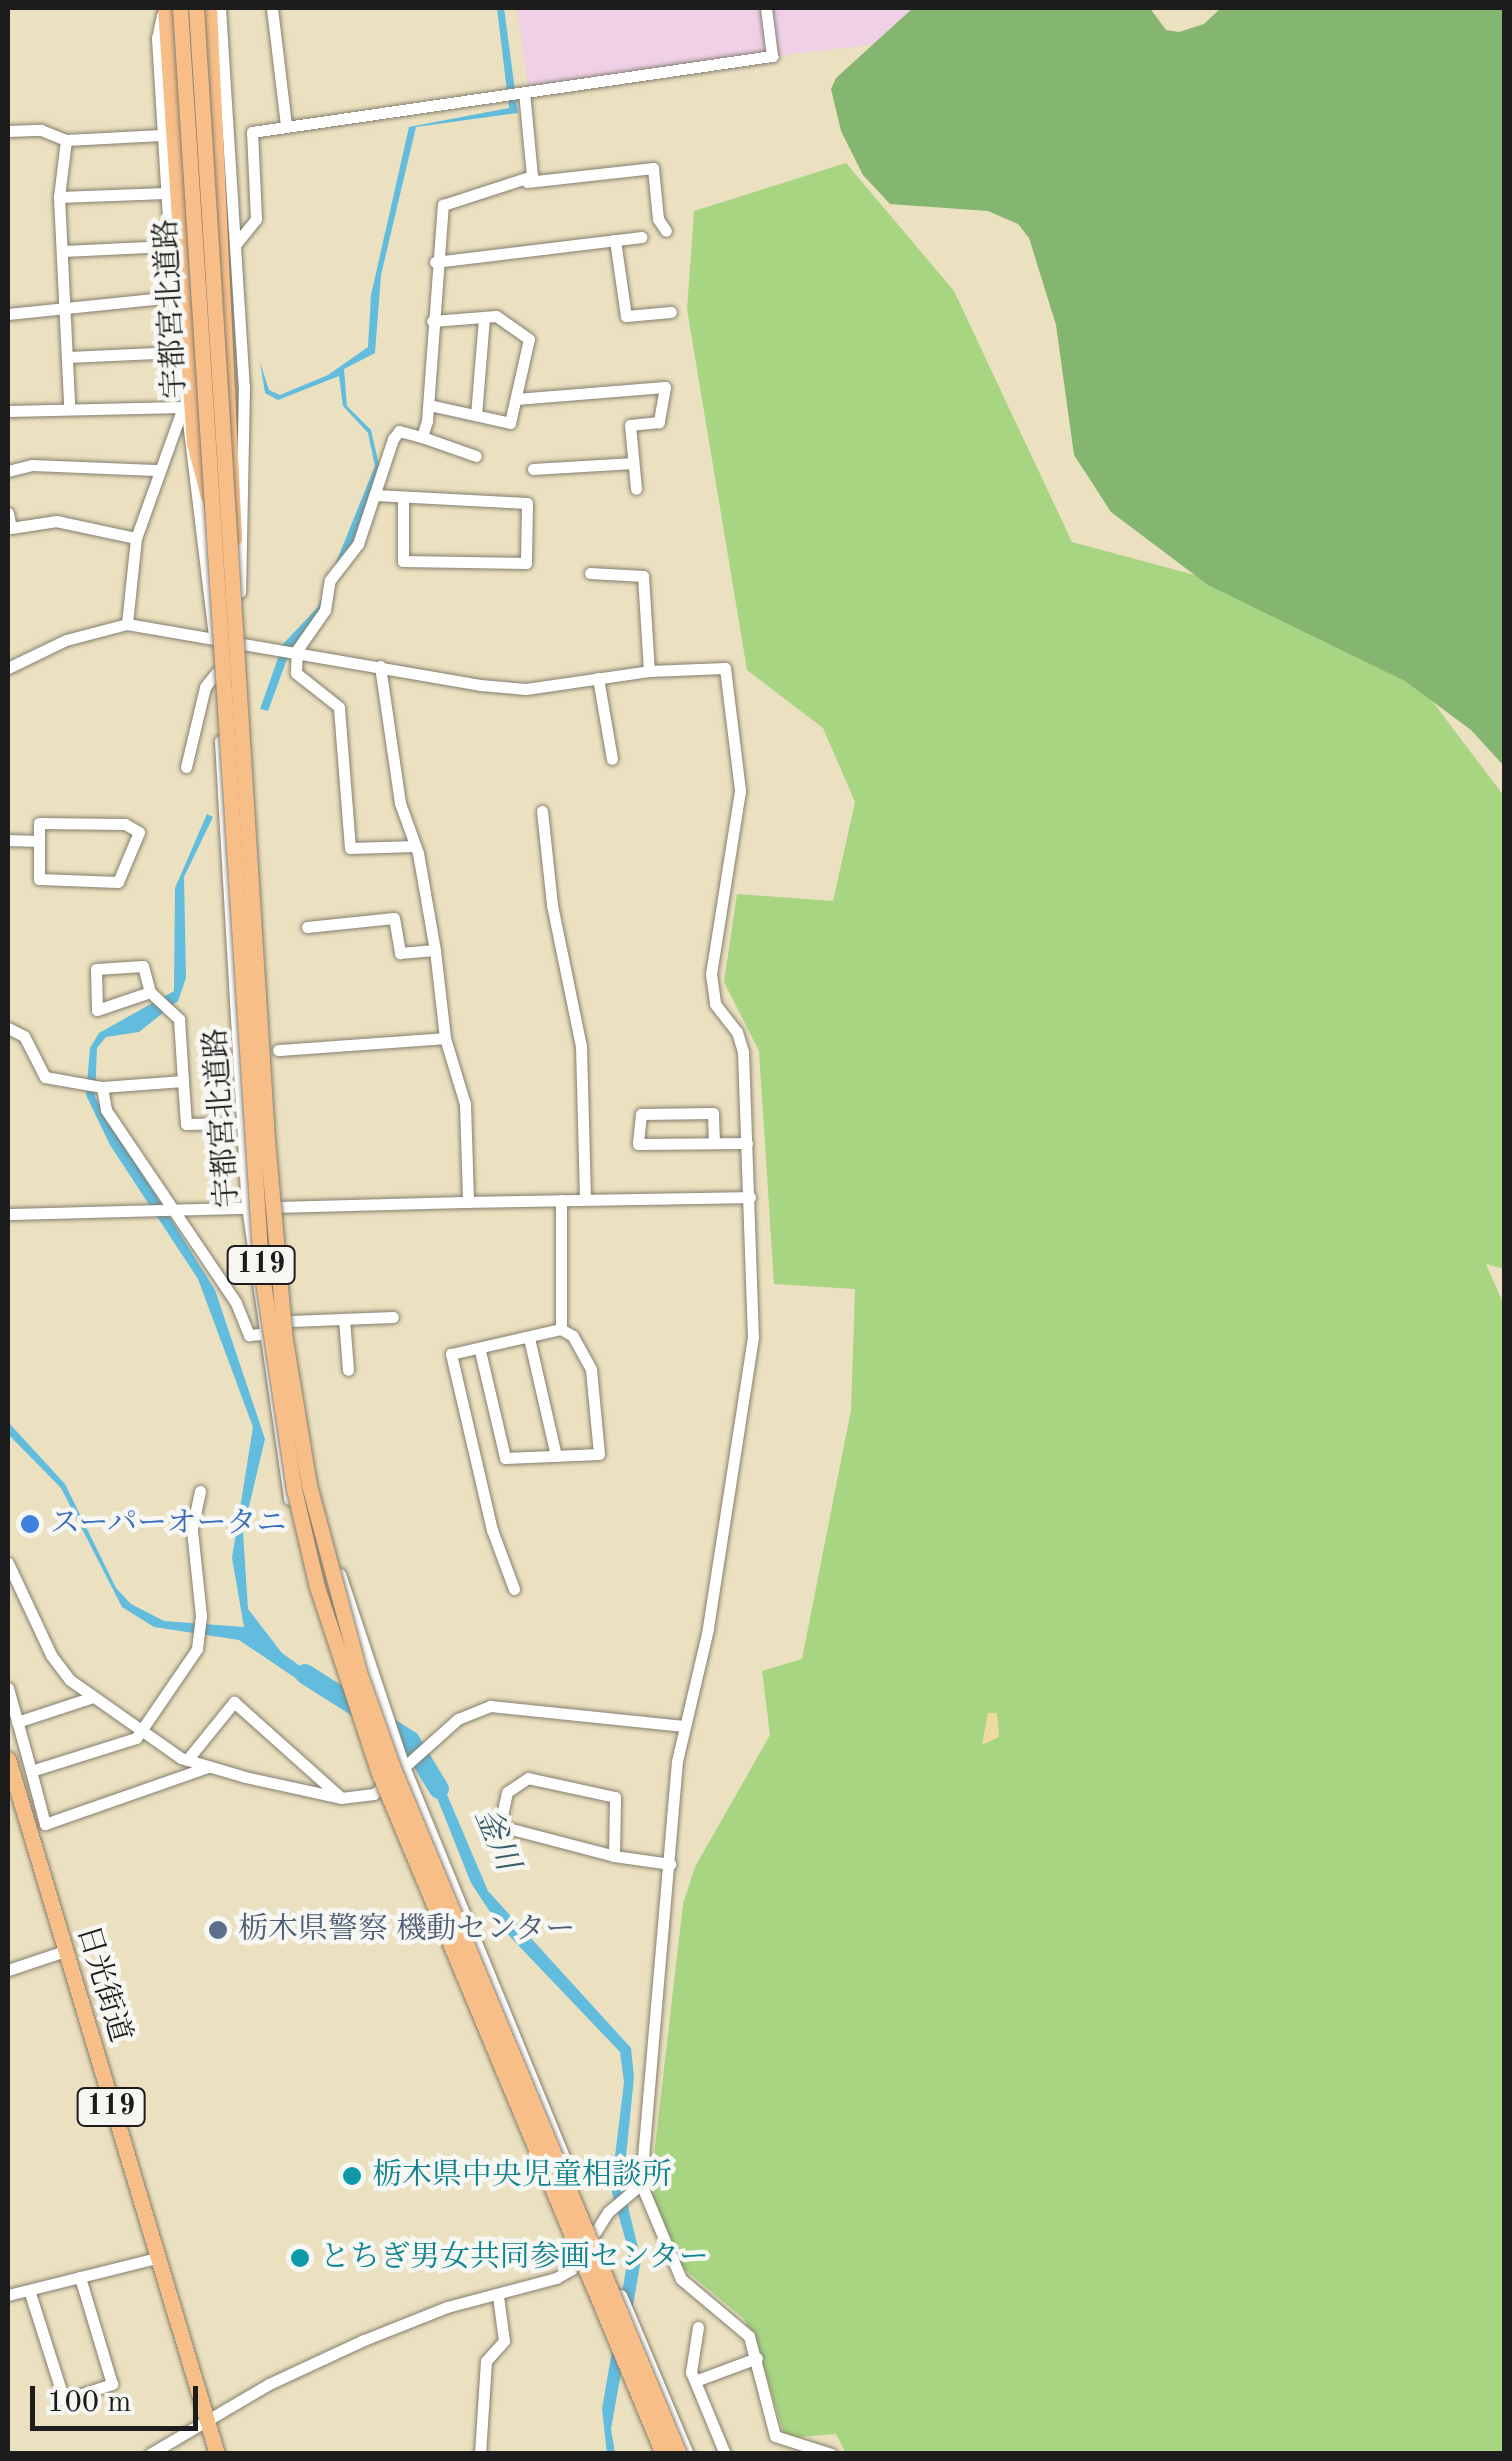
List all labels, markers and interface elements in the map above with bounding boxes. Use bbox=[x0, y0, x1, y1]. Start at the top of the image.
street label: 宇都宮北道路 bbox=[149, 218, 195, 400]
street label: 宇都宮北道路 bbox=[199, 1027, 247, 1209]
road number: 119 bbox=[226, 1242, 296, 1288]
place label: スーパーオータニ bbox=[50, 1506, 288, 1542]
marker: スーパーオータニ bbox=[19, 1513, 41, 1535]
water label: 釜川 bbox=[465, 1803, 525, 1877]
place label: 栃木県警察 機動センター bbox=[238, 1912, 576, 1948]
marker: 栃木県警察 機動センター bbox=[207, 1919, 229, 1941]
street label: 日光街道 bbox=[68, 1921, 138, 2047]
road number: 119 bbox=[76, 2084, 146, 2130]
place label: 栃木県中央児童相談所 bbox=[372, 2158, 672, 2194]
marker: 栃木県中央児童相談所 bbox=[341, 2165, 363, 2187]
place label: とちぎ男女共同参画センター bbox=[320, 2240, 710, 2276]
marker: とちぎ男女共同参画センター bbox=[289, 2247, 311, 2269]
scale bar bbox=[35, 2366, 202, 2428]
text: 100 m bbox=[47, 2388, 131, 2418]

